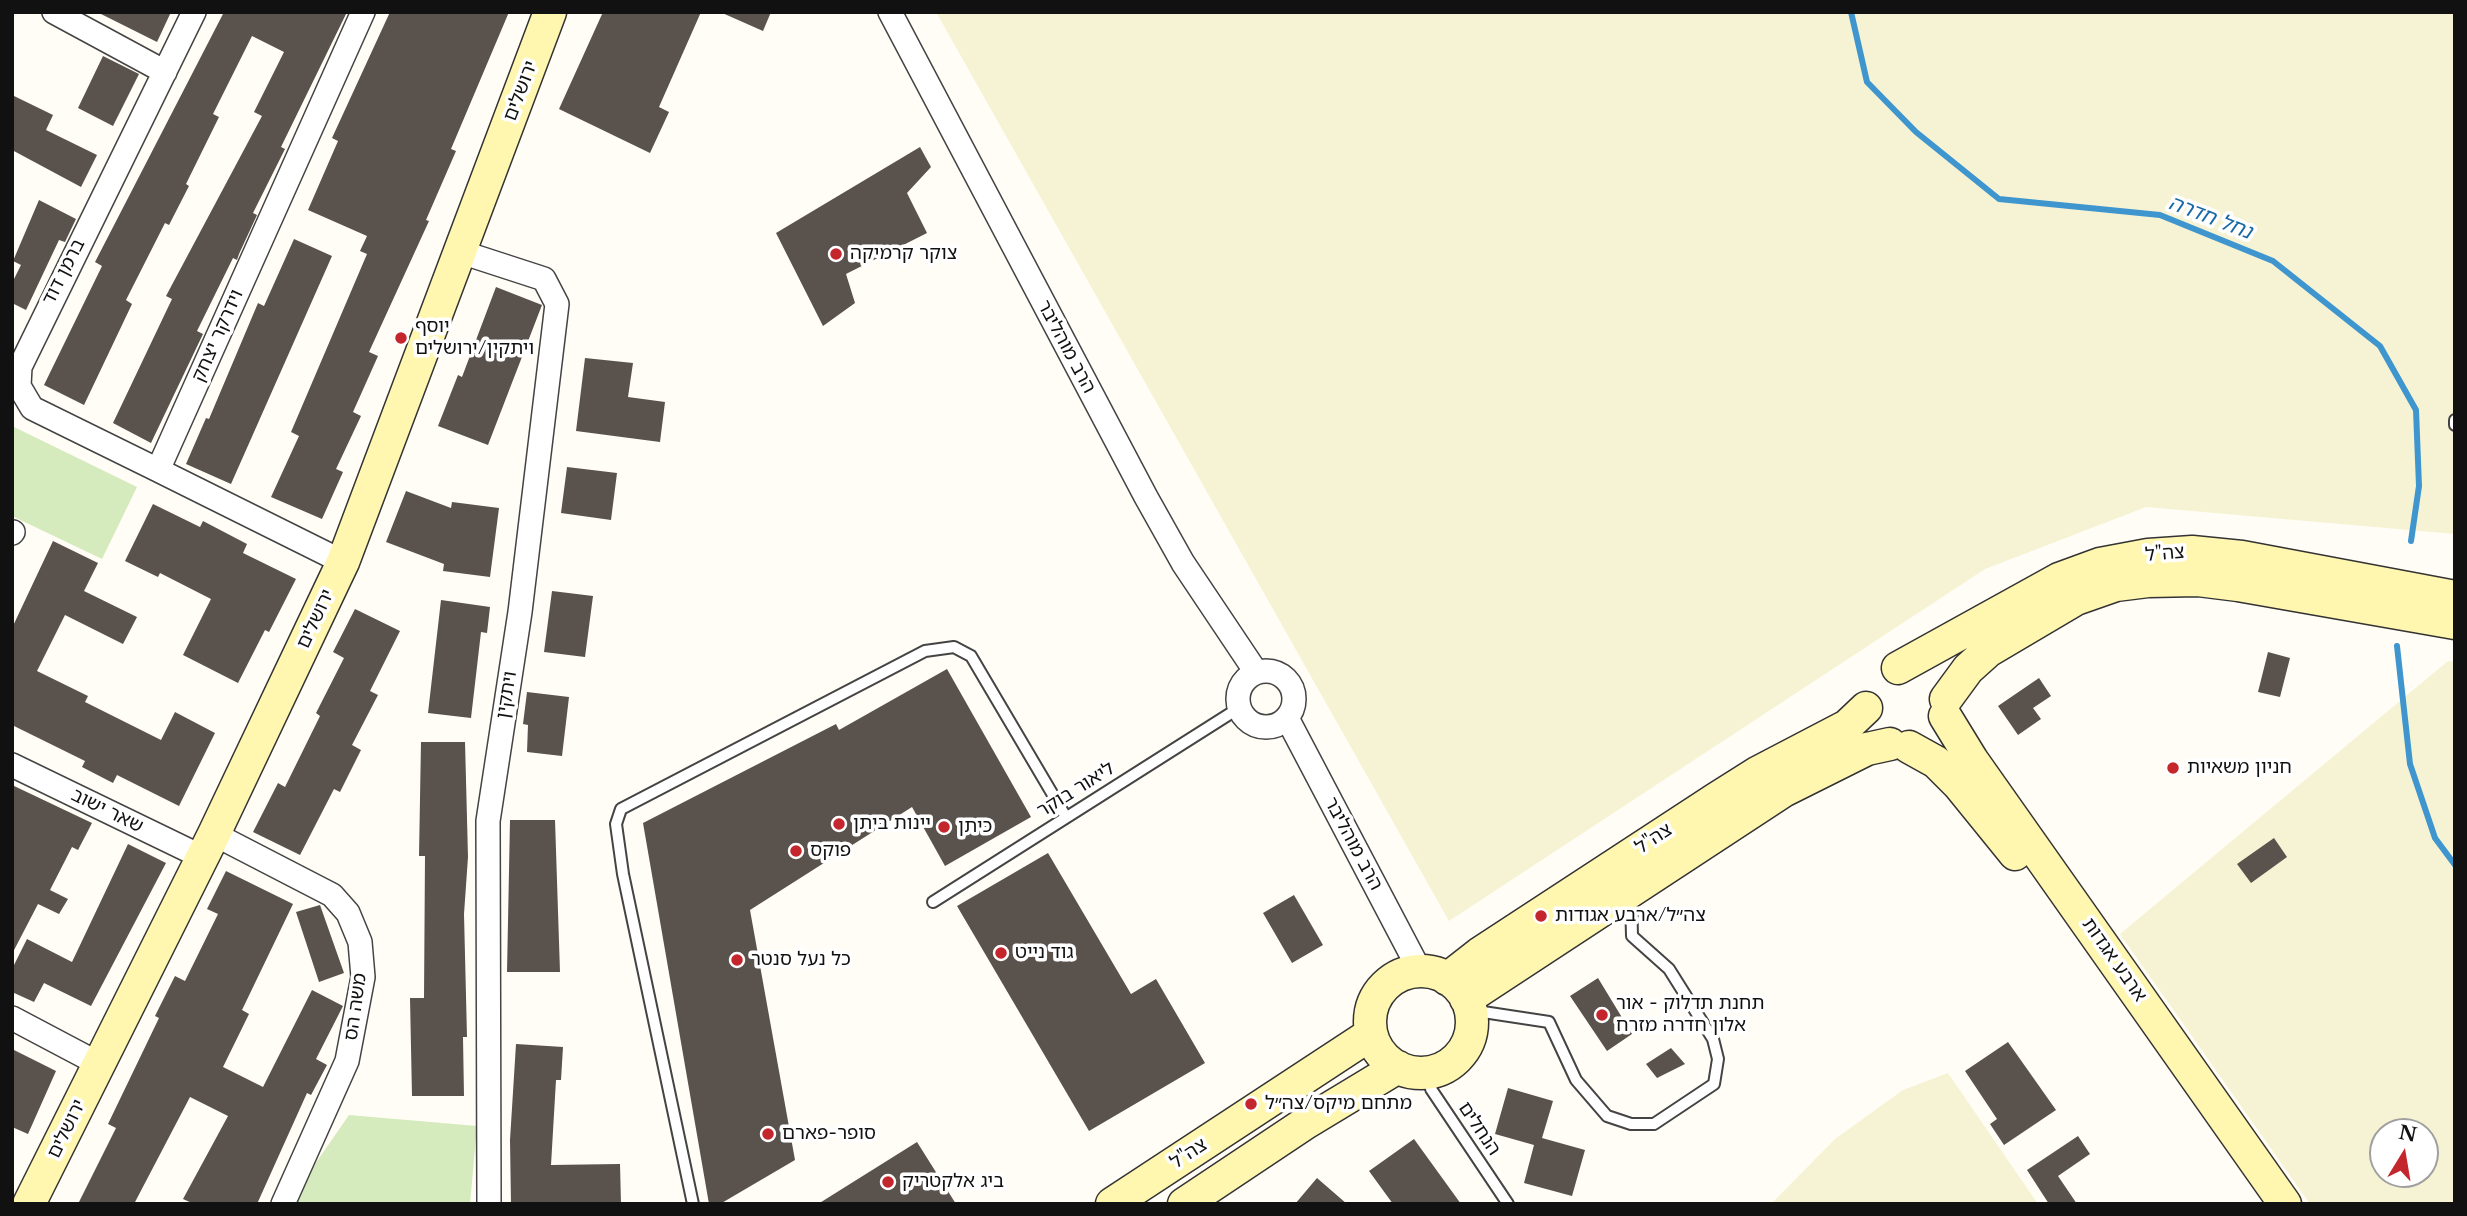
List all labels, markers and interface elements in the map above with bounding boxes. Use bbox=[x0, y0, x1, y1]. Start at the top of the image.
street label: ירושלים bbox=[499, 58, 543, 124]
water label: נחל חדרה bbox=[2165, 191, 2255, 245]
street label: ברמן דוד bbox=[38, 235, 90, 309]
place label: צוקר קרמיקה bbox=[850, 243, 957, 265]
marker: צוקר קרמיקה bbox=[828, 246, 844, 262]
street label: וידרקר יצחק bbox=[187, 286, 249, 386]
street label: הרב מוהליבר bbox=[1032, 297, 1100, 397]
place label: יוסף ויתקין/ירושלים bbox=[415, 316, 534, 360]
marker: יוסף ויתקין/ירושלים bbox=[393, 330, 409, 346]
street label: צה"ל bbox=[2144, 541, 2186, 567]
street label: ירושלים bbox=[292, 586, 340, 652]
street label: ויתקין bbox=[492, 670, 522, 720]
street label: ליאור בוקר bbox=[1033, 757, 1119, 823]
place label: חניון משאיות bbox=[2187, 757, 2292, 779]
marker: חניון משאיות bbox=[2165, 760, 2181, 776]
street label: שאר ישוב bbox=[67, 784, 147, 838]
street label: הרב מוהליבר bbox=[1319, 794, 1387, 894]
place label: יינות ביתן bbox=[853, 813, 931, 835]
marker: יינות ביתן bbox=[831, 816, 847, 832]
place label: כיתן bbox=[958, 816, 992, 838]
marker: כיתן bbox=[936, 819, 952, 835]
street label: צה"ל bbox=[1631, 819, 1677, 859]
place label: פוקס bbox=[810, 840, 851, 862]
marker: פוקס bbox=[788, 843, 804, 859]
place label: צה״ל/ארבע אגודות bbox=[1555, 905, 1706, 927]
marker: צה״ל/ארבע אגודות bbox=[1533, 908, 1549, 924]
street label: ארבע אגדות bbox=[2077, 914, 2151, 1006]
place label: גוד נייט bbox=[1015, 942, 1074, 964]
marker: גוד נייט bbox=[993, 945, 1009, 961]
place label: כל נעל סנטר bbox=[751, 949, 851, 971]
marker: כל נעל סנטר bbox=[729, 952, 745, 968]
street label: משה הס bbox=[340, 972, 372, 1042]
place label: תחנת תדלוק - אור אלון חדרה מזרח bbox=[1616, 993, 1764, 1037]
marker: תחנת תדלוק - אור אלון חדרה מזרח bbox=[1594, 1007, 1610, 1023]
place label: מתחם מיקס/צה״ל bbox=[1265, 1093, 1412, 1115]
street label: ירושלים bbox=[43, 1096, 91, 1162]
marker: מתחם מיקס/צה״ל bbox=[1243, 1096, 1259, 1112]
street label: הנחלים bbox=[1453, 1098, 1505, 1160]
north arrow bbox=[2369, 1118, 2439, 1188]
text: N bbox=[2397, 1121, 2419, 1147]
place label: סופר-פארם bbox=[782, 1123, 876, 1145]
marker: סופר-פארם bbox=[760, 1126, 776, 1142]
street label: צה"ל bbox=[1166, 1134, 1212, 1174]
place label: ביג אלקטריק bbox=[902, 1171, 1004, 1193]
marker: ביג אלקטריק bbox=[880, 1174, 896, 1190]

